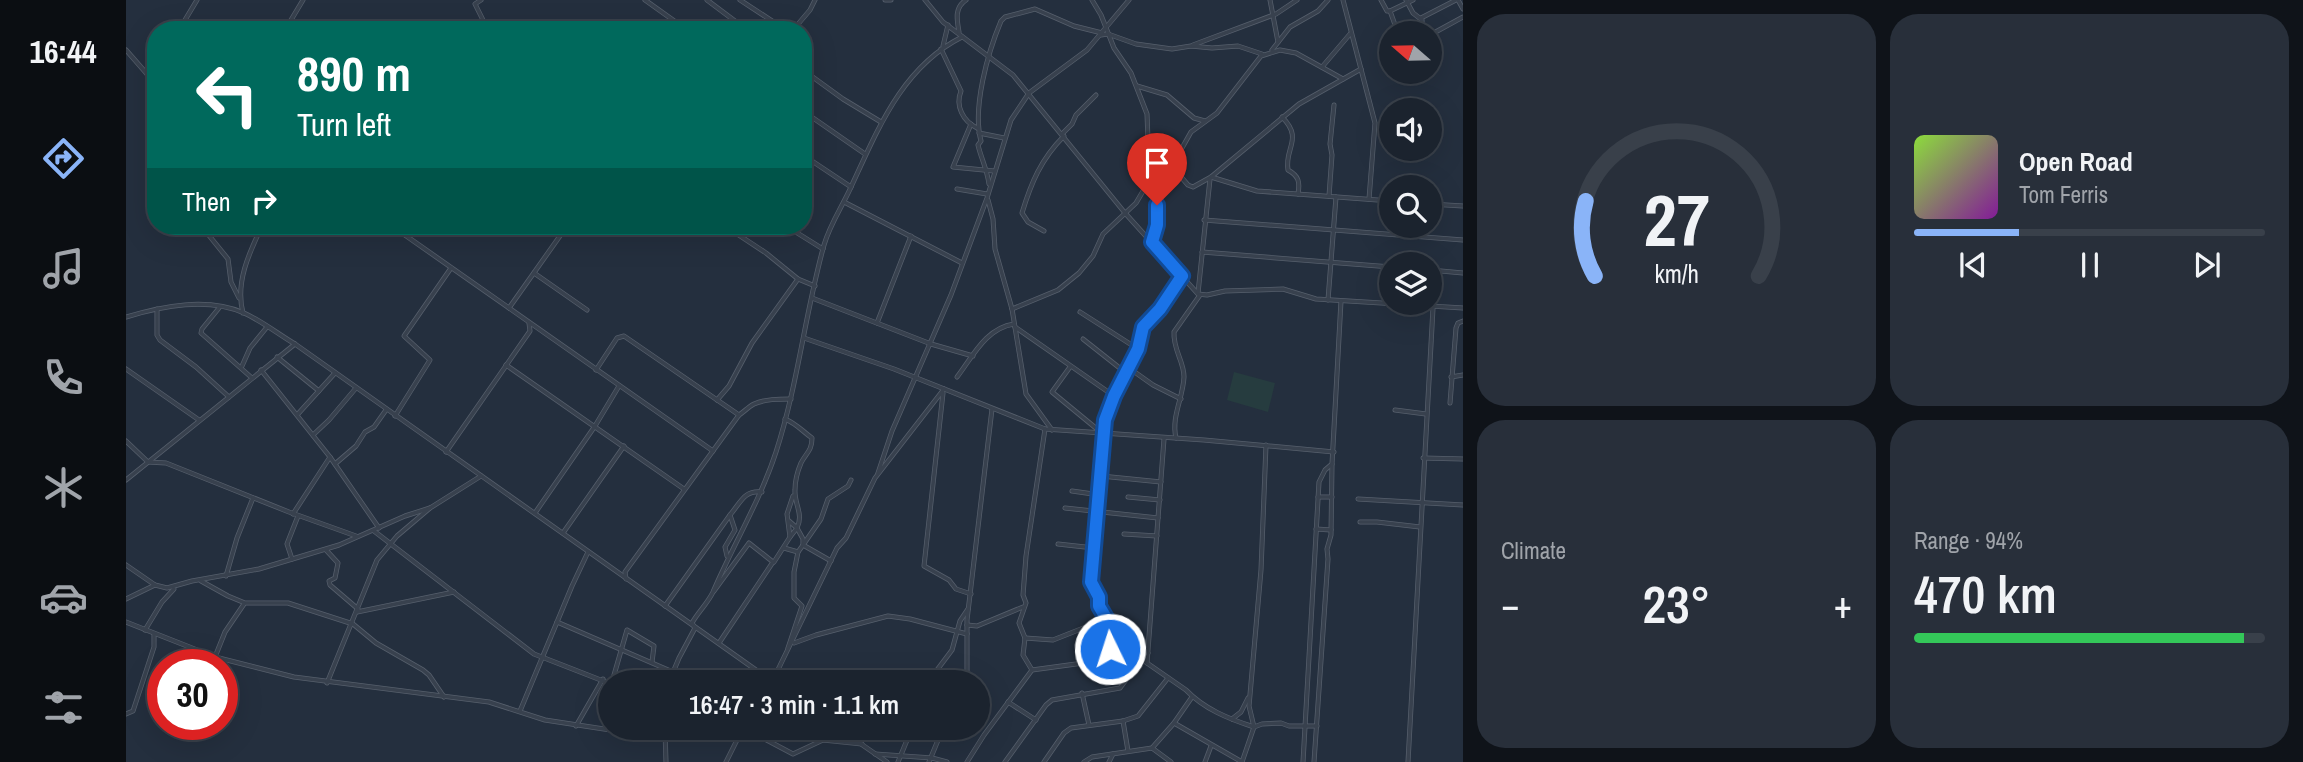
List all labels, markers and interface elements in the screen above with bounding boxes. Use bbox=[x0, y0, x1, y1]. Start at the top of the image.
north arrow bbox=[1379, 21, 1442, 84]
map controls bbox=[1379, 21, 1442, 315]
text: 16:44 bbox=[29, 30, 97, 73]
text: 890 m bbox=[297, 40, 411, 106]
icon: left bbox=[182, 49, 273, 140]
button: sound bbox=[1379, 98, 1442, 161]
text: Turn left bbox=[297, 103, 391, 146]
pin bbox=[1127, 133, 1187, 205]
icon: directions bbox=[39, 134, 88, 183]
icon: arrive bbox=[1138, 144, 1176, 182]
text: Open Road bbox=[2019, 144, 2133, 179]
text: 27 bbox=[1643, 171, 1710, 269]
button: search bbox=[1379, 175, 1442, 238]
text: Tom Ferris bbox=[2019, 179, 2108, 210]
icon: right bbox=[245, 182, 283, 220]
text: Then bbox=[182, 184, 231, 219]
icon: music bbox=[39, 244, 88, 293]
icon: previous bbox=[1954, 246, 1992, 284]
icon: pause bbox=[2071, 246, 2109, 284]
icon: next bbox=[2188, 246, 2226, 284]
button: layers bbox=[1379, 252, 1442, 315]
text: km/h bbox=[1654, 257, 1699, 291]
icon: phone bbox=[39, 353, 88, 402]
icon: climate bbox=[39, 463, 88, 512]
text: Range · 94% bbox=[1914, 525, 2023, 556]
text: Climate bbox=[1501, 535, 1566, 566]
text: 470 km bbox=[1914, 559, 2057, 629]
text: 23° bbox=[1642, 569, 1711, 639]
icon: car bbox=[39, 573, 88, 622]
text: − bbox=[1501, 579, 1519, 630]
text: + bbox=[1834, 579, 1852, 630]
position arrow bbox=[1073, 612, 1147, 686]
speed limit sign: 30 bbox=[147, 649, 238, 740]
icon: filters bbox=[39, 683, 88, 732]
text: 16:47 · 3 min · 1.1 km bbox=[689, 687, 899, 722]

